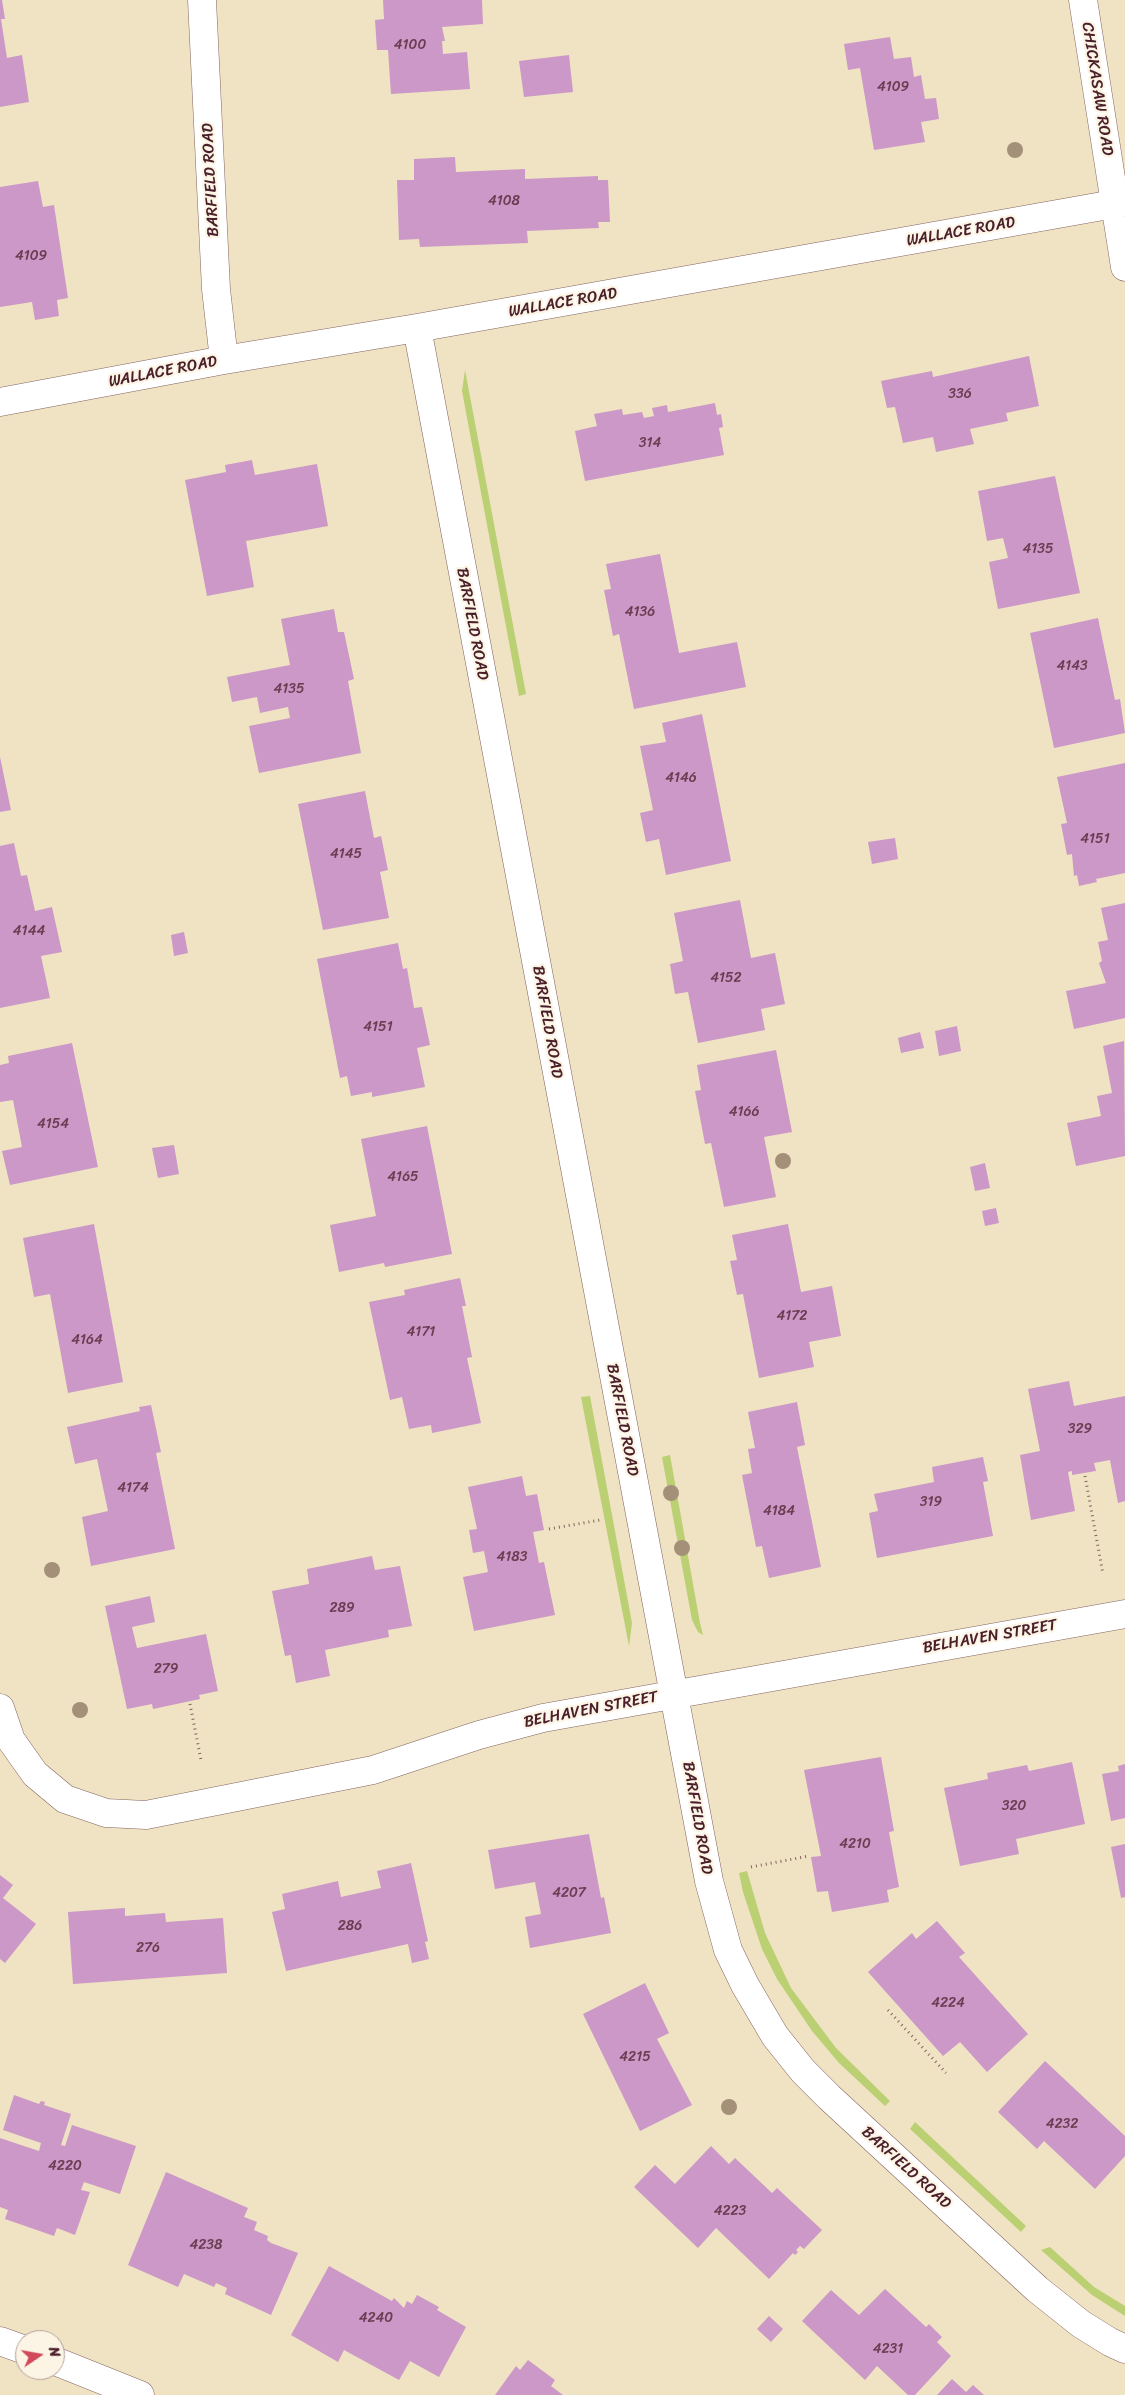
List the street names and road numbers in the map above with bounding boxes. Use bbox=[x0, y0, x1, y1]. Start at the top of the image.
street label: CHICKASAW ROAD bbox=[1077, 21, 1117, 157]
street label: BARFIELD ROAD bbox=[198, 123, 224, 237]
street label: WALLACE ROAD bbox=[905, 213, 1017, 251]
street label: WALLACE ROAD bbox=[507, 284, 619, 322]
street label: WALLACE ROAD bbox=[107, 352, 219, 392]
street label: BARFIELD ROAD bbox=[452, 566, 492, 682]
street label: BARFIELD ROAD bbox=[528, 964, 566, 1080]
street label: BARFIELD ROAD bbox=[602, 1362, 642, 1478]
street label: BELHAVEN STREET bbox=[921, 1616, 1059, 1658]
street label: BELHAVEN STREET bbox=[523, 1688, 659, 1732]
street label: BARFIELD ROAD bbox=[678, 1760, 716, 1876]
street label: BARFIELD ROAD bbox=[857, 2123, 955, 2213]

